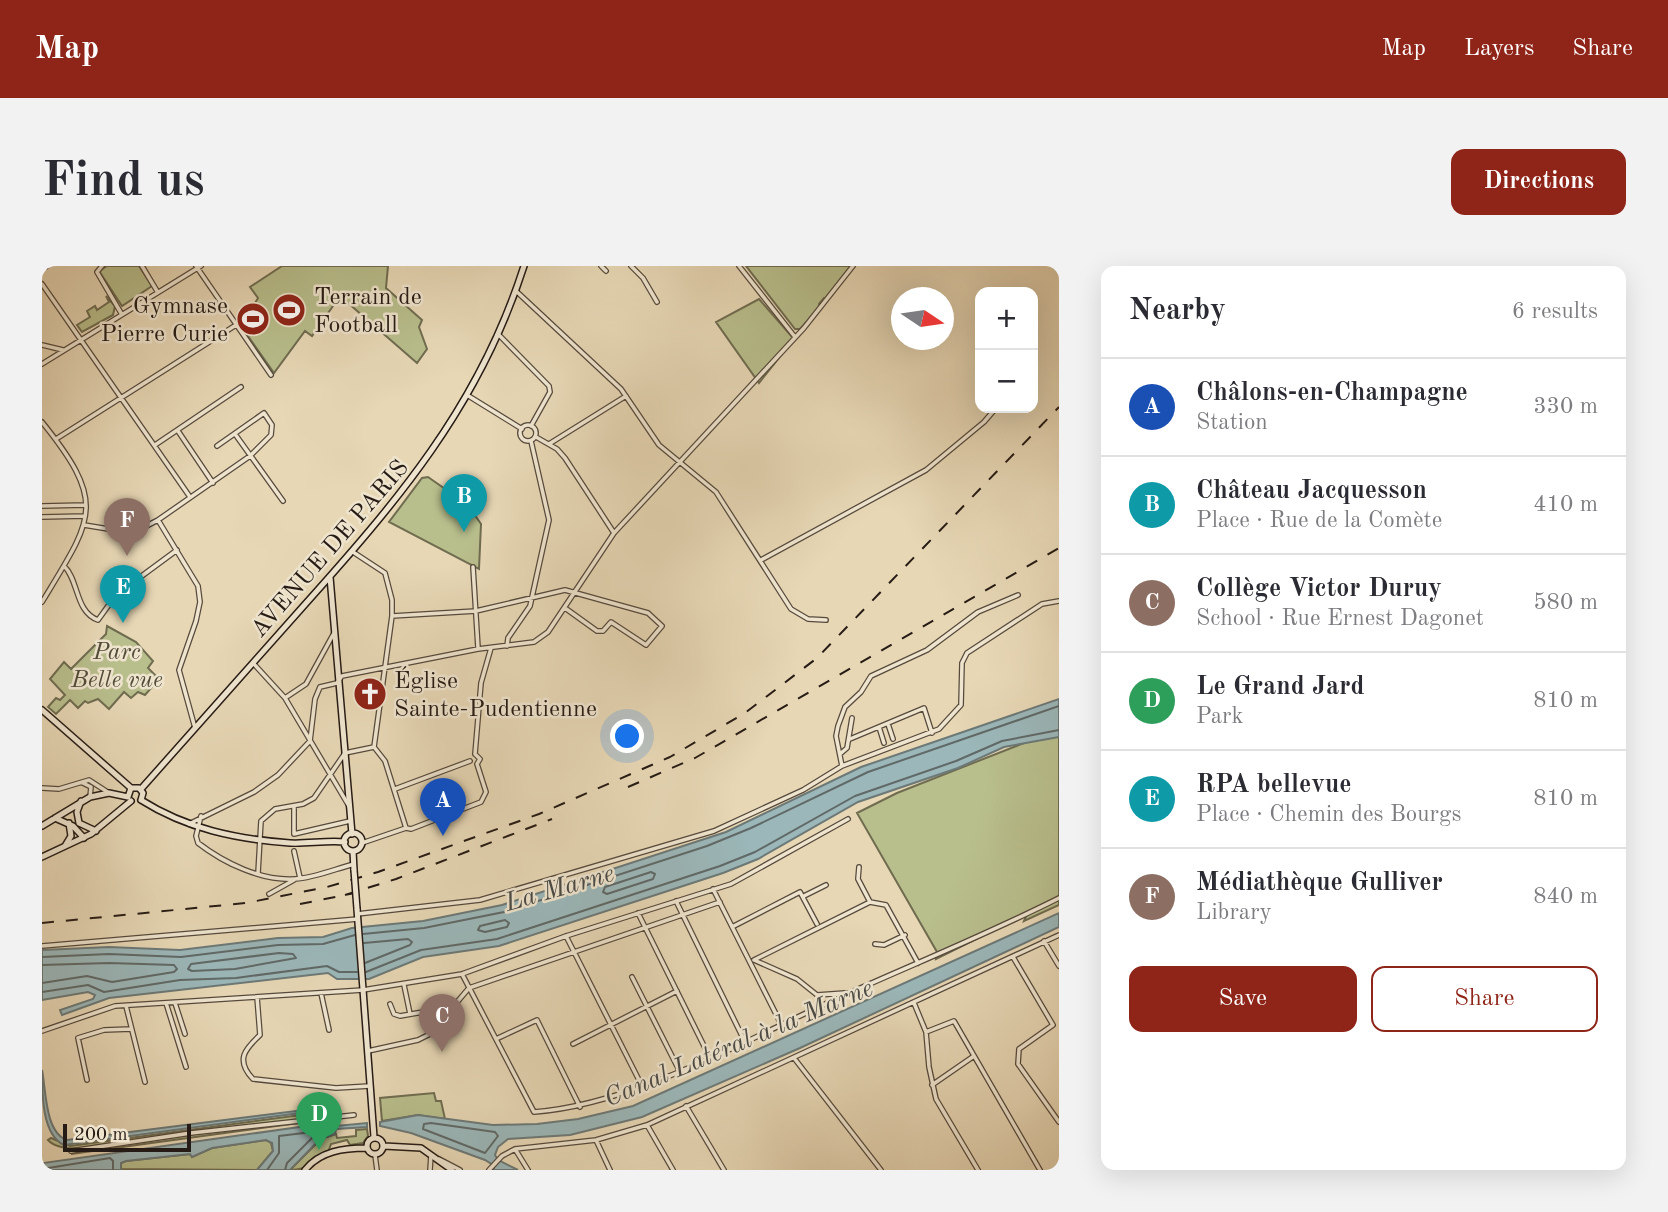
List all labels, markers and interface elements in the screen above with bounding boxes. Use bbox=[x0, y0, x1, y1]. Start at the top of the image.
text: Map bbox=[35, 33, 99, 66]
text: Map bbox=[1382, 37, 1426, 61]
text: Layers bbox=[1464, 37, 1534, 61]
text: Share bbox=[1572, 37, 1633, 61]
button: Directions bbox=[1451, 149, 1626, 215]
text: Find us bbox=[42, 158, 205, 207]
place label: Terrain de Football bbox=[314, 286, 422, 338]
north arrow bbox=[891, 287, 954, 350]
map controls bbox=[975, 287, 1038, 413]
button: + bbox=[975, 287, 1038, 350]
sports icon: Terrain de Football bbox=[270, 291, 308, 329]
place label: Gymnase Pierre Curie bbox=[100, 295, 228, 347]
text: Nearby bbox=[1129, 296, 1226, 326]
sports icon: Gymnase Pierre Curie bbox=[234, 300, 272, 338]
text: 6 results bbox=[1512, 300, 1598, 323]
button: − bbox=[975, 350, 1038, 413]
text: Châlons-en-Champagne bbox=[1196, 380, 1468, 406]
text: A bbox=[1143, 395, 1161, 418]
text: 330 m bbox=[1533, 395, 1598, 418]
text: Station bbox=[1196, 411, 1268, 434]
street label: AVENUE DE PARIS bbox=[247, 456, 414, 643]
pin: B bbox=[441, 474, 487, 532]
text: Château Jacquesson bbox=[1196, 478, 1427, 504]
text: B bbox=[1144, 493, 1160, 516]
text: 410 m bbox=[1533, 493, 1598, 516]
pin: F bbox=[104, 498, 150, 556]
text: Place · Rue de la Comète bbox=[1196, 509, 1442, 532]
pin: E bbox=[100, 565, 146, 623]
text: Collège Victor Duruy bbox=[1196, 576, 1442, 602]
text: C bbox=[1144, 591, 1160, 614]
text: 580 m bbox=[1533, 591, 1598, 614]
text: School · Rue Ernest Dagonet bbox=[1196, 607, 1484, 630]
park label: Parc Belle vue bbox=[70, 641, 163, 693]
place label: Église Sainte-Pudentienne bbox=[394, 666, 597, 722]
text: Le Grand Jard bbox=[1196, 674, 1364, 700]
church icon: Église Sainte-Pudentienne bbox=[351, 675, 389, 713]
text: D bbox=[1143, 689, 1161, 712]
text: 810 m bbox=[1533, 689, 1598, 712]
text: Park bbox=[1196, 705, 1243, 728]
your location bbox=[610, 719, 644, 753]
text: RPA bellevue bbox=[1196, 772, 1352, 798]
pin: A bbox=[420, 778, 466, 836]
text: E bbox=[1144, 787, 1160, 810]
text: 810 m bbox=[1533, 787, 1598, 810]
text: Place · Chemin des Bourgs bbox=[1196, 803, 1461, 826]
water label: La Marne bbox=[501, 861, 617, 917]
text: Médiathèque Gulliver bbox=[1196, 870, 1443, 896]
text: F bbox=[1144, 885, 1160, 908]
text: 840 m bbox=[1533, 885, 1598, 908]
text: Library bbox=[1196, 901, 1272, 924]
button: Save bbox=[1129, 966, 1357, 1032]
button: Share bbox=[1371, 966, 1598, 1032]
water label: Canal Latéral à la Marne bbox=[601, 975, 877, 1112]
pin: C bbox=[419, 994, 465, 1052]
pin: D bbox=[296, 1092, 342, 1150]
scale bar bbox=[63, 1121, 191, 1153]
text: 200 m bbox=[74, 1126, 127, 1145]

